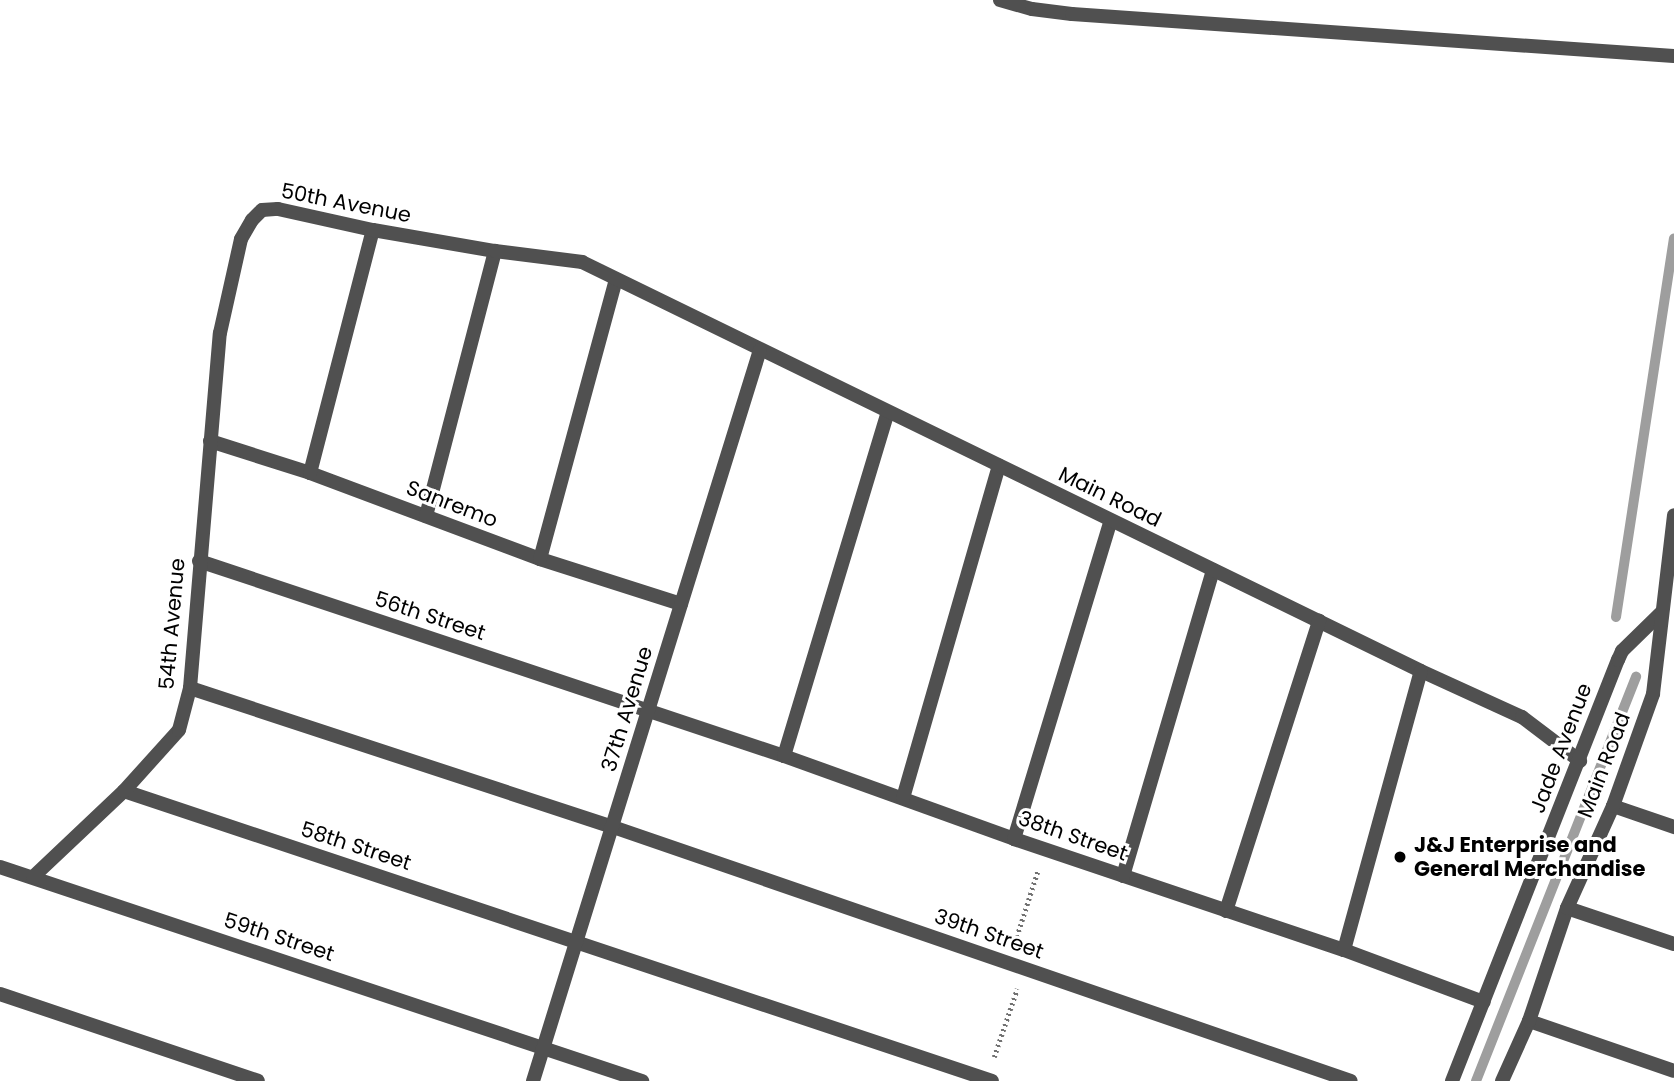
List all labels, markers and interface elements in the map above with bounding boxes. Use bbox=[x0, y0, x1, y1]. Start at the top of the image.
street label: 50th Avenue bbox=[279, 178, 413, 228]
street label: Main Road bbox=[1055, 461, 1165, 533]
street label: Sanremo bbox=[403, 475, 501, 533]
street label: 54th Avenue bbox=[154, 557, 190, 691]
street label: 56th Street bbox=[372, 586, 488, 646]
street label: 37th Avenue bbox=[596, 643, 658, 775]
street label: Jade Avenue bbox=[1525, 680, 1597, 816]
street label: Main Road bbox=[1572, 709, 1636, 821]
street label: 38th Street bbox=[1015, 806, 1131, 866]
street label: 58th Street bbox=[298, 816, 414, 876]
place label: J&J Enterprise and General Merchandise bbox=[1414, 832, 1646, 882]
marker: J&J Enterprise and General Merchandise bbox=[1392, 849, 1408, 865]
street label: 39th Street bbox=[931, 904, 1047, 964]
street label: 59th Street bbox=[221, 907, 337, 967]

